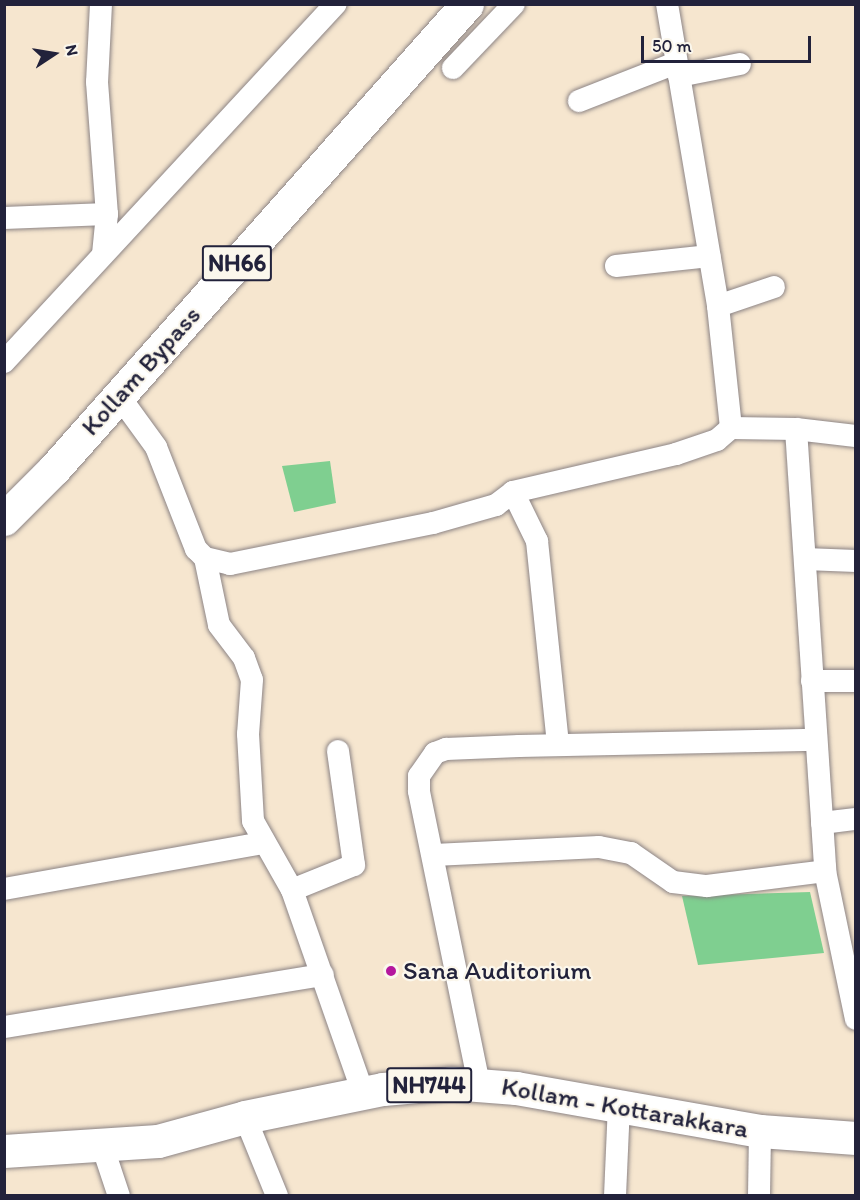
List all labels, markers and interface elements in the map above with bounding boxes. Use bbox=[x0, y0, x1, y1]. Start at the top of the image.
north arrow bbox=[24, 24, 84, 84]
scale bar bbox=[644, 24, 814, 62]
text: 50 m bbox=[652, 35, 692, 57]
text: N bbox=[62, 43, 83, 57]
road number: NH66 bbox=[201, 242, 273, 284]
street label: Kollam Bypass bbox=[75, 300, 207, 442]
place label: Sana Auditorium bbox=[403, 955, 592, 987]
marker: Sana Auditorium bbox=[384, 964, 398, 978]
road number: NH744 bbox=[386, 1064, 472, 1106]
street label: Kollam - Kottarakkara bbox=[499, 1071, 751, 1145]

